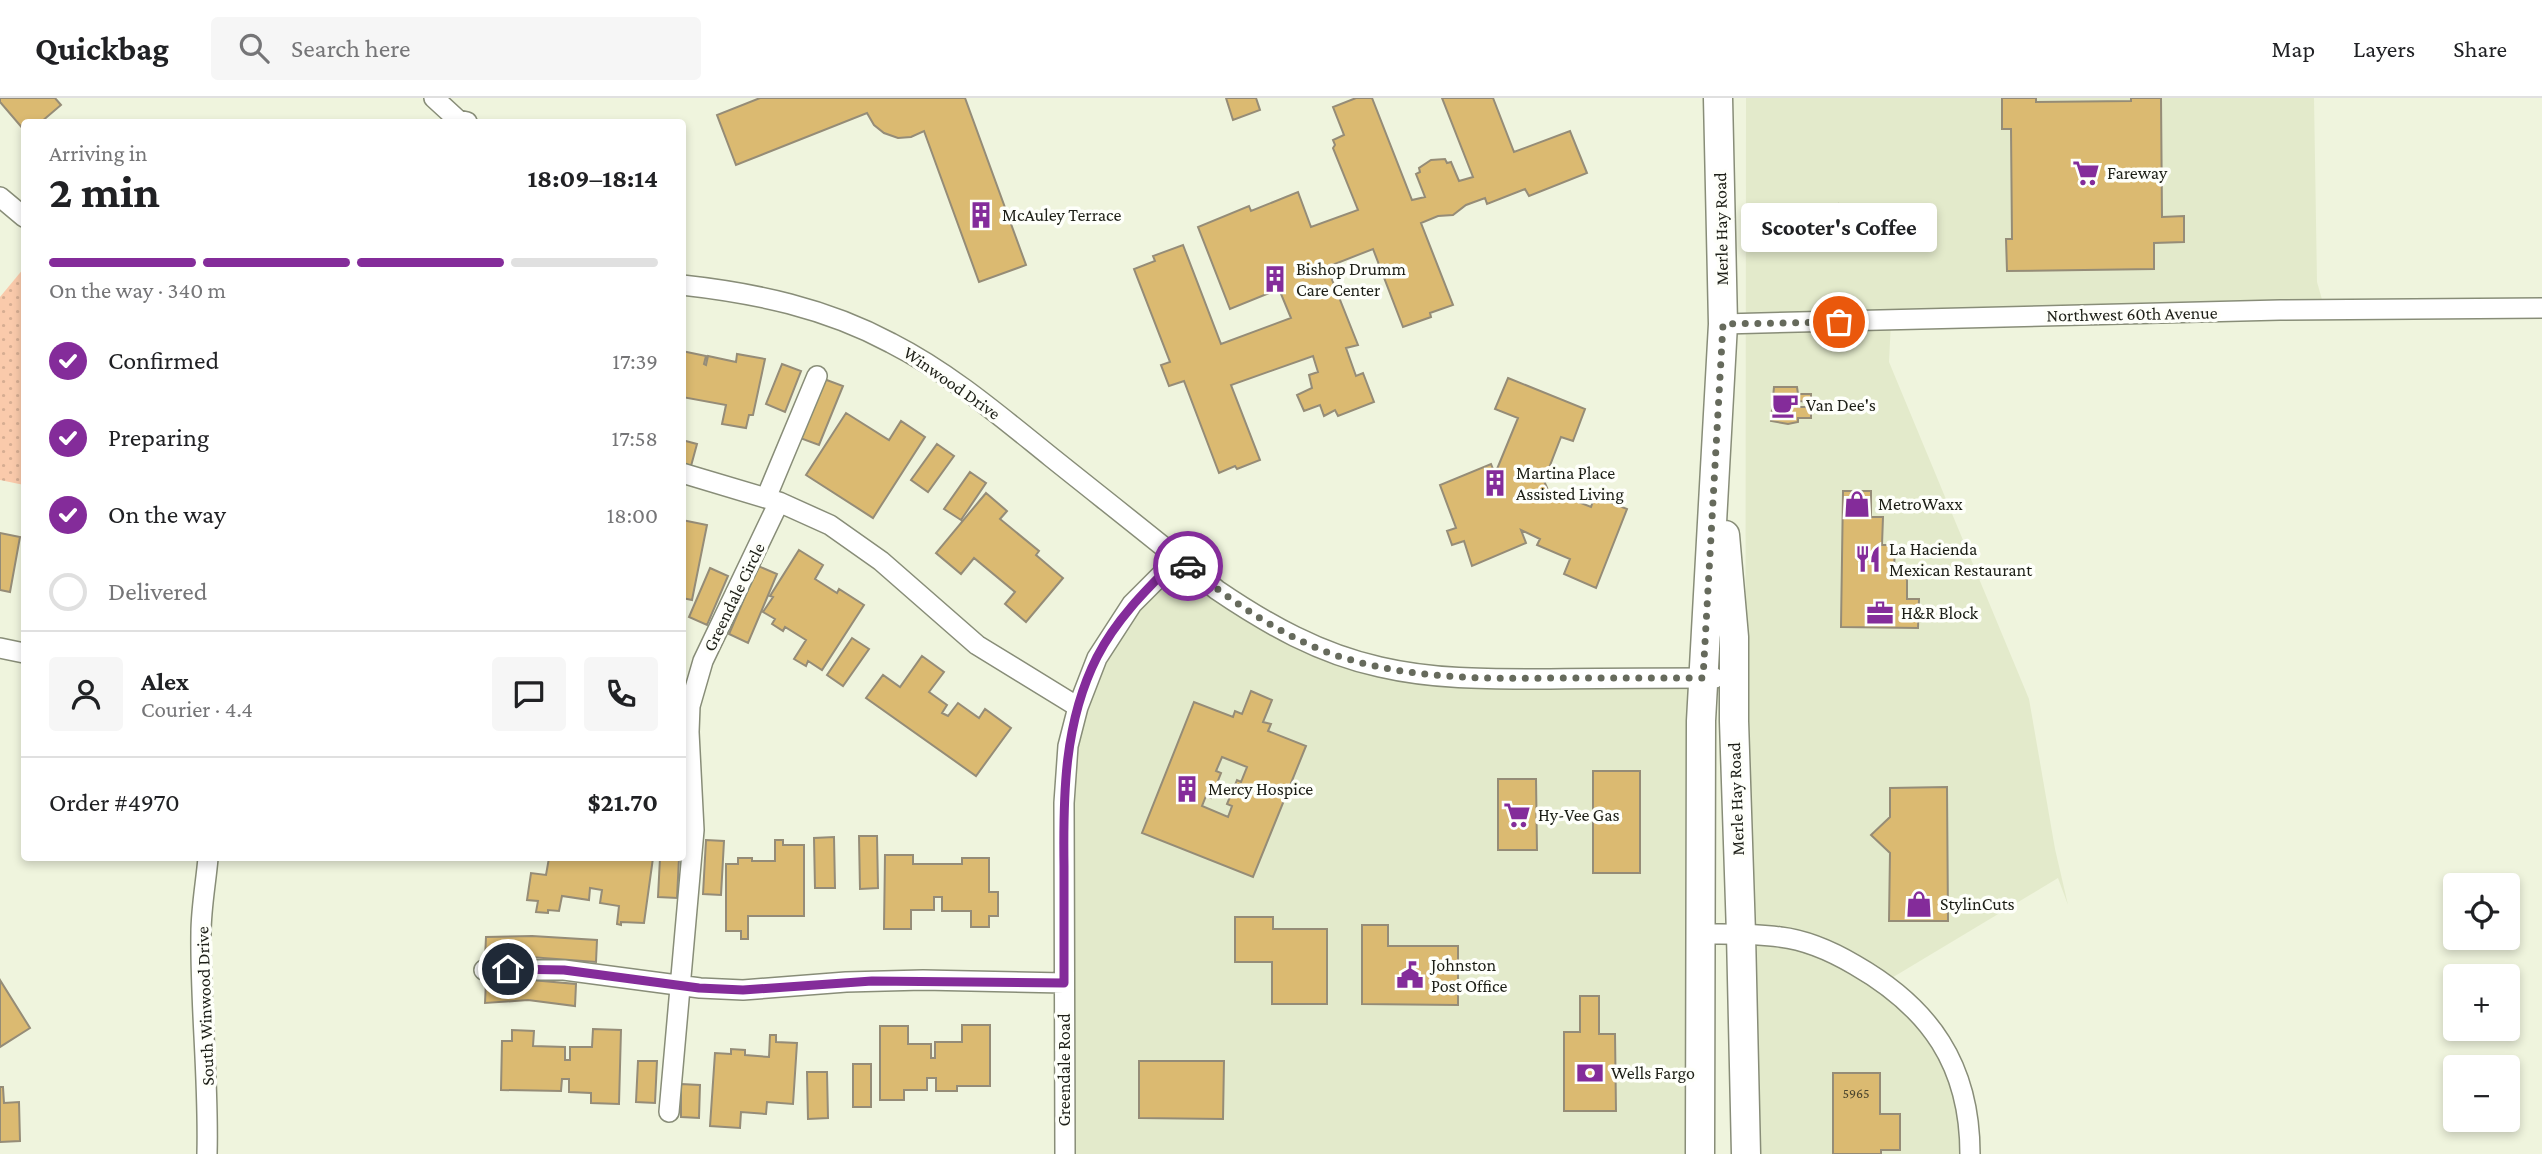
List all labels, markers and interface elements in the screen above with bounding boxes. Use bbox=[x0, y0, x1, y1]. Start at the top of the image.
search box bbox=[211, 17, 701, 80]
icon: search bbox=[235, 29, 273, 67]
text: Quickbag bbox=[35, 30, 169, 67]
text: Search here bbox=[291, 34, 410, 63]
text: Map bbox=[2271, 35, 2315, 62]
text: Layers bbox=[2353, 35, 2415, 62]
text: Share bbox=[2453, 35, 2507, 62]
text: Arriving in bbox=[49, 140, 147, 166]
supermarket icon: Fareway bbox=[2071, 158, 2101, 188]
place label: Fareway bbox=[2107, 163, 2168, 183]
text: 18:09–18:14 bbox=[527, 164, 658, 193]
text: 2 min bbox=[49, 166, 160, 217]
street label: Merle Hay Road bbox=[1710, 172, 1732, 286]
building icon: McAuley Terrace bbox=[966, 200, 996, 230]
callout: Scooter's Coffee bbox=[1741, 203, 1937, 252]
place label: McAuley Terrace bbox=[1002, 205, 1121, 225]
text: Scooter's Coffee bbox=[1761, 214, 1917, 240]
place label: Bishop Drumm Care Center bbox=[1296, 259, 1406, 300]
building icon: Bishop Drumm Care Center bbox=[1260, 264, 1290, 294]
text: On the way · 340 m bbox=[49, 277, 226, 303]
pin bbox=[1809, 292, 1869, 352]
icon: bag bbox=[1820, 303, 1858, 341]
street label: Northwest 60th Avenue bbox=[2046, 303, 2218, 325]
icon: check bbox=[49, 342, 87, 380]
street label: Winwood Drive bbox=[900, 342, 1004, 424]
text: Confirmed bbox=[108, 346, 219, 375]
text: 17:39 bbox=[612, 348, 658, 374]
cafe icon: Van Dee's bbox=[1770, 390, 1800, 420]
place label: Van Dee's bbox=[1806, 395, 1876, 415]
icon: check bbox=[49, 419, 87, 457]
text: Preparing bbox=[108, 423, 209, 452]
text: 17:58 bbox=[612, 425, 658, 451]
place label: Martina Place Assisted Living bbox=[1516, 463, 1624, 504]
building icon: Martina Place Assisted Living bbox=[1480, 468, 1510, 498]
shop icon: MetroWaxx bbox=[1842, 489, 1872, 519]
place label: MetroWaxx bbox=[1878, 494, 1963, 514]
icon: check bbox=[49, 496, 87, 534]
text: On the way bbox=[108, 500, 226, 529]
text: 18:00 bbox=[607, 502, 658, 528]
courier bbox=[1153, 531, 1223, 601]
street label: Greendale Circle bbox=[699, 539, 769, 654]
place label: La Hacienda Mexican Restaurant bbox=[1889, 539, 2033, 580]
restaurant icon: La Hacienda Mexican Restaurant bbox=[1853, 544, 1883, 574]
icon: car bbox=[1169, 547, 1207, 585]
text: Delivered bbox=[108, 577, 207, 606]
office icon: H&R Block bbox=[1865, 598, 1895, 628]
place label: H&R Block bbox=[1901, 603, 1979, 623]
button: person bbox=[49, 657, 123, 731]
button: chat bbox=[492, 657, 566, 731]
button: phone bbox=[584, 657, 658, 731]
text: Alex bbox=[141, 667, 189, 696]
text: Courier · 4.4 bbox=[141, 696, 253, 722]
street label: Merle Hay Road bbox=[1724, 741, 1748, 856]
building icon: Mercy Hospice bbox=[1172, 774, 1202, 804]
place label: Mercy Hospice bbox=[1208, 779, 1313, 799]
text: Order #4970 bbox=[49, 788, 180, 817]
text: $21.70 bbox=[588, 788, 658, 817]
supermarket icon: Hy-Vee Gas bbox=[1502, 800, 1532, 830]
place label: Hy-Vee Gas bbox=[1538, 805, 1620, 825]
map controls bbox=[2443, 873, 2520, 1132]
button: locate bbox=[2443, 873, 2520, 950]
shop icon: StylinCuts bbox=[1904, 889, 1934, 919]
place label: StylinCuts bbox=[1940, 894, 2015, 914]
street label: South Winwood Drive bbox=[192, 926, 218, 1086]
pin bbox=[478, 939, 538, 999]
icon: home bbox=[489, 950, 527, 988]
place label: Johnston Post Office bbox=[1429, 955, 1507, 996]
public building icon: Johnston Post Office bbox=[1395, 960, 1425, 990]
button: + bbox=[2443, 964, 2520, 1041]
street label: Greendale Road bbox=[1054, 1013, 1074, 1127]
button: − bbox=[2443, 1055, 2520, 1132]
bank icon: Wells Fargo bbox=[1575, 1058, 1605, 1088]
place label: Wells Fargo bbox=[1611, 1063, 1695, 1083]
house number: 5965 bbox=[1842, 1085, 1870, 1101]

